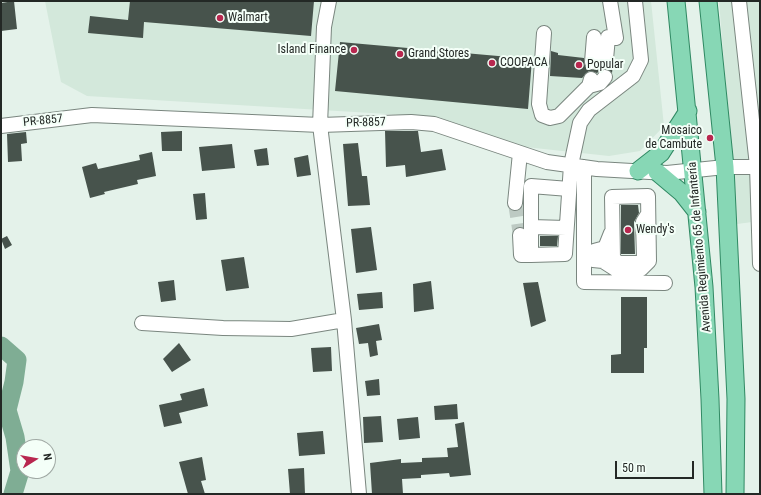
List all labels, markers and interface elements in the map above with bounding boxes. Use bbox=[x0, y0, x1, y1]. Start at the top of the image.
place label: Walmart bbox=[228, 11, 268, 25]
marker: Walmart bbox=[215, 13, 225, 23]
place label: Island Finance bbox=[277, 43, 346, 57]
marker: Island Finance bbox=[349, 45, 359, 55]
place label: Grand Stores bbox=[408, 47, 469, 61]
marker: Grand Stores bbox=[395, 49, 405, 59]
place label: COOPACA bbox=[500, 56, 548, 70]
marker: COOPACA bbox=[487, 58, 497, 68]
place label: Popular bbox=[587, 58, 623, 72]
marker: Popular bbox=[574, 60, 584, 70]
street label: PR-8857 bbox=[23, 112, 63, 130]
street label: PR-8857 bbox=[346, 115, 386, 131]
place label: Mosaico de Cambute bbox=[645, 124, 702, 152]
marker: Mosaico de Cambute bbox=[705, 133, 715, 143]
street label: Avenida Regimiento 65 de Infantería bbox=[685, 161, 715, 333]
place label: Wendy's bbox=[636, 223, 675, 237]
marker: Wendy's bbox=[623, 225, 633, 235]
north arrow bbox=[16, 439, 56, 479]
text: N bbox=[40, 452, 54, 461]
scale bar bbox=[617, 453, 696, 479]
text: 50 m bbox=[622, 461, 646, 475]

